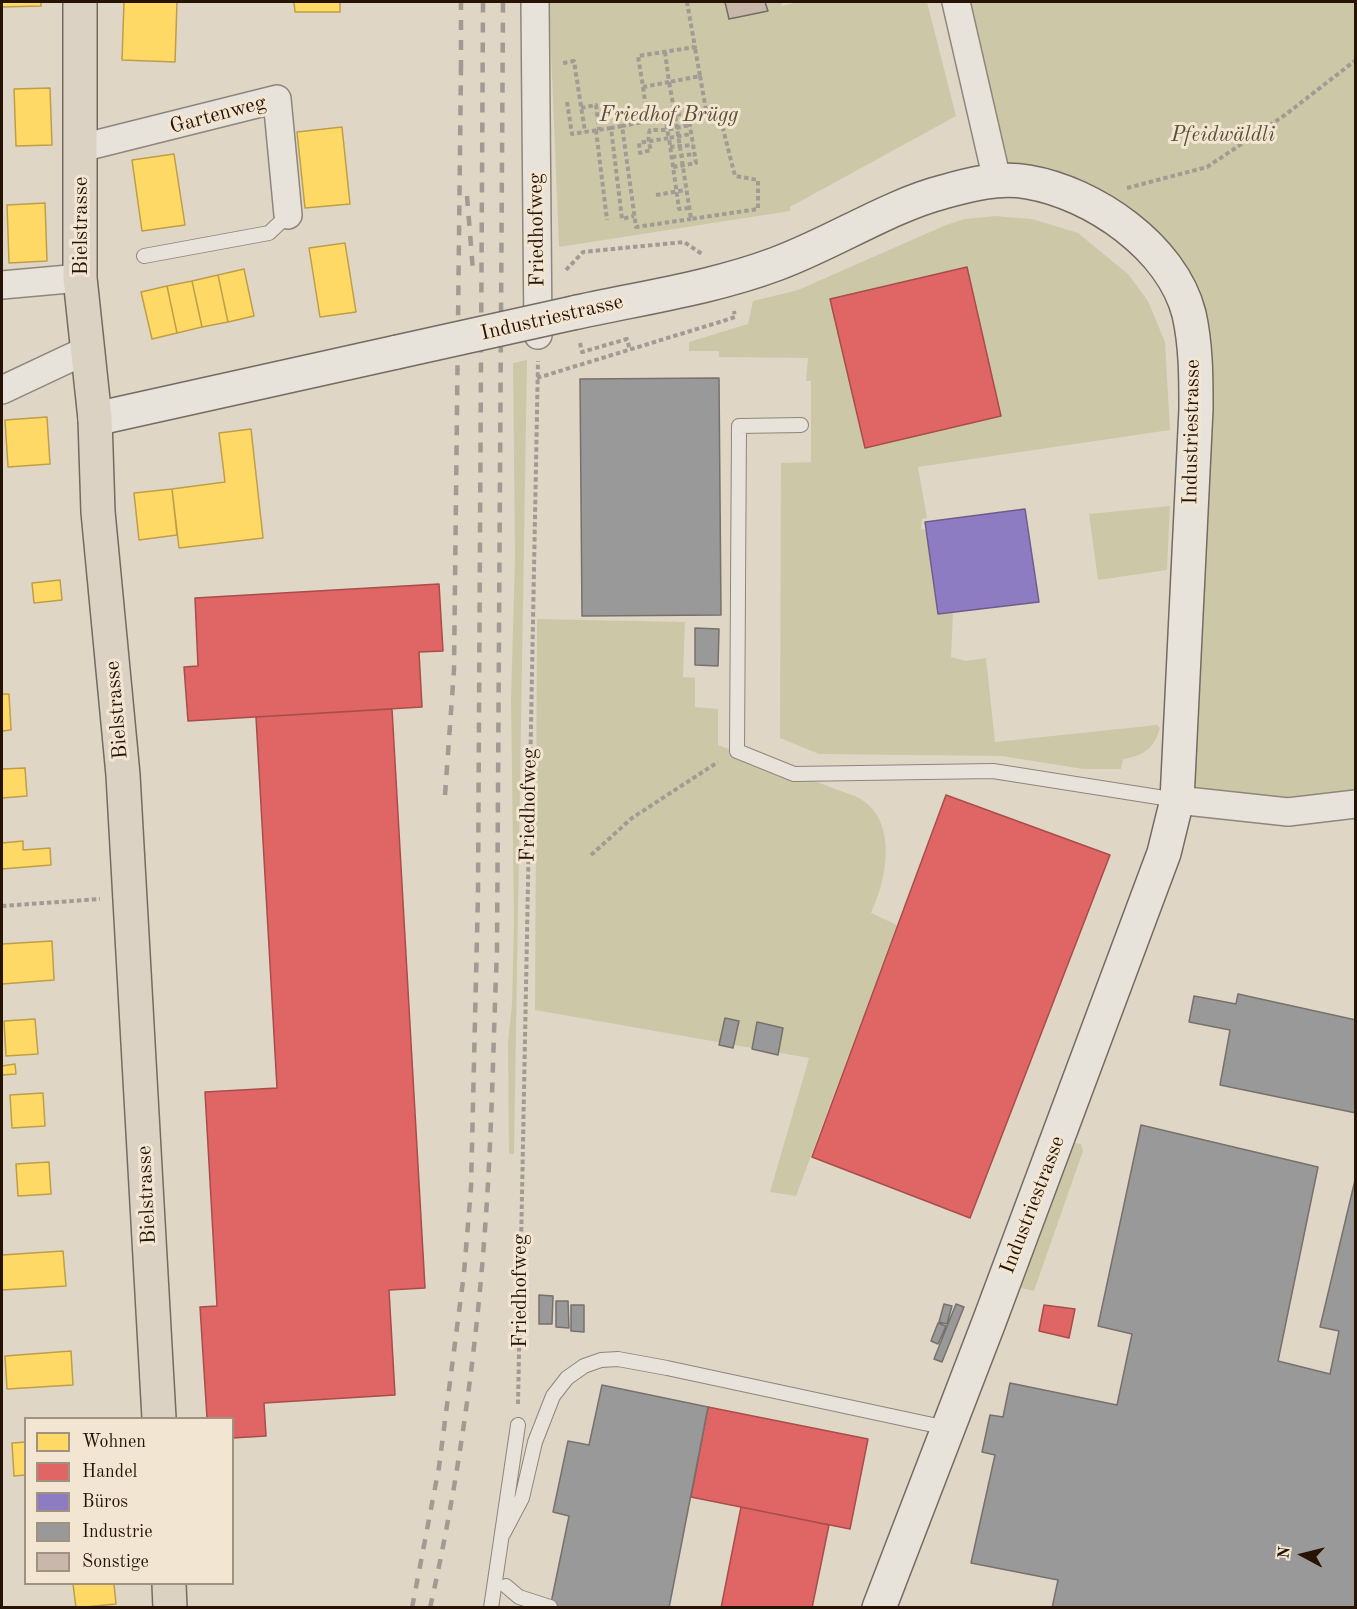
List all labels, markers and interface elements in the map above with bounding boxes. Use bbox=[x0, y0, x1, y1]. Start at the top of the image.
street label: Gartenweg bbox=[167, 90, 269, 140]
park label: Friedhof Brügg bbox=[600, 102, 738, 128]
park label: Pfeidwäldli bbox=[1171, 122, 1275, 148]
street label: Friedhofweg bbox=[523, 173, 551, 287]
street label: Bielstrasse bbox=[68, 177, 94, 275]
street label: Industriestrasse bbox=[478, 289, 626, 347]
street label: Industriestrasse bbox=[1178, 359, 1206, 505]
street label: Bielstrasse bbox=[100, 660, 134, 760]
street label: Friedhofweg bbox=[515, 748, 543, 862]
street label: Industriestrasse bbox=[995, 1133, 1071, 1277]
street label: Bielstrasse bbox=[132, 1145, 162, 1245]
street label: Friedhofweg bbox=[507, 1234, 533, 1348]
legend bbox=[24, 1417, 234, 1585]
text: Wohnen bbox=[82, 1433, 146, 1451]
text: Handel bbox=[82, 1463, 137, 1481]
text: Büros bbox=[82, 1493, 128, 1511]
text: Industrie bbox=[82, 1523, 152, 1541]
north arrow bbox=[1273, 1525, 1333, 1585]
text: N bbox=[1276, 1546, 1294, 1560]
text: Sonstige bbox=[82, 1553, 149, 1571]

